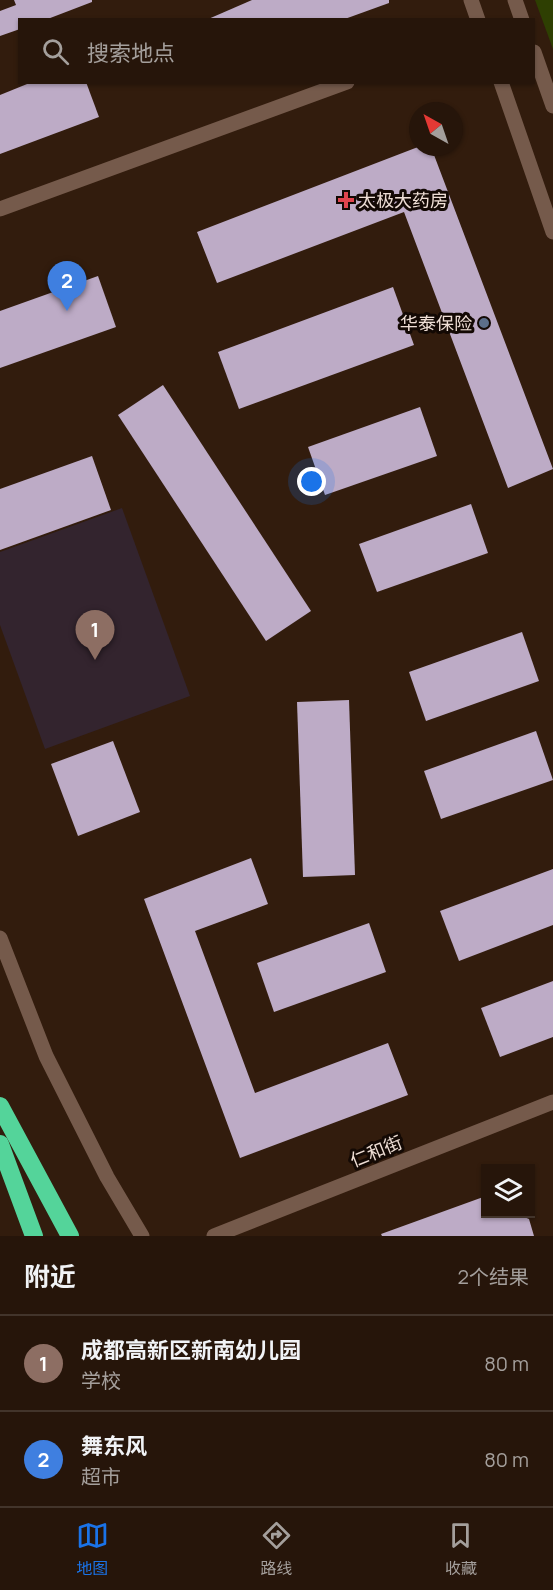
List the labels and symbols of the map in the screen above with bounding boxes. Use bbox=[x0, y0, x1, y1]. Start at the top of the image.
north arrow bbox=[409, 102, 463, 156]
place label: 太极大药房 bbox=[358, 188, 448, 212]
marker: 太极大药房 bbox=[339, 193, 353, 207]
pin: 2 bbox=[48, 262, 86, 311]
place label: 华泰保险 bbox=[400, 311, 472, 335]
marker: 华泰保险 bbox=[477, 316, 491, 330]
your location bbox=[297, 467, 326, 496]
pin: 1 bbox=[76, 610, 115, 660]
street label: 仁和街 bbox=[346, 1130, 406, 1172]

